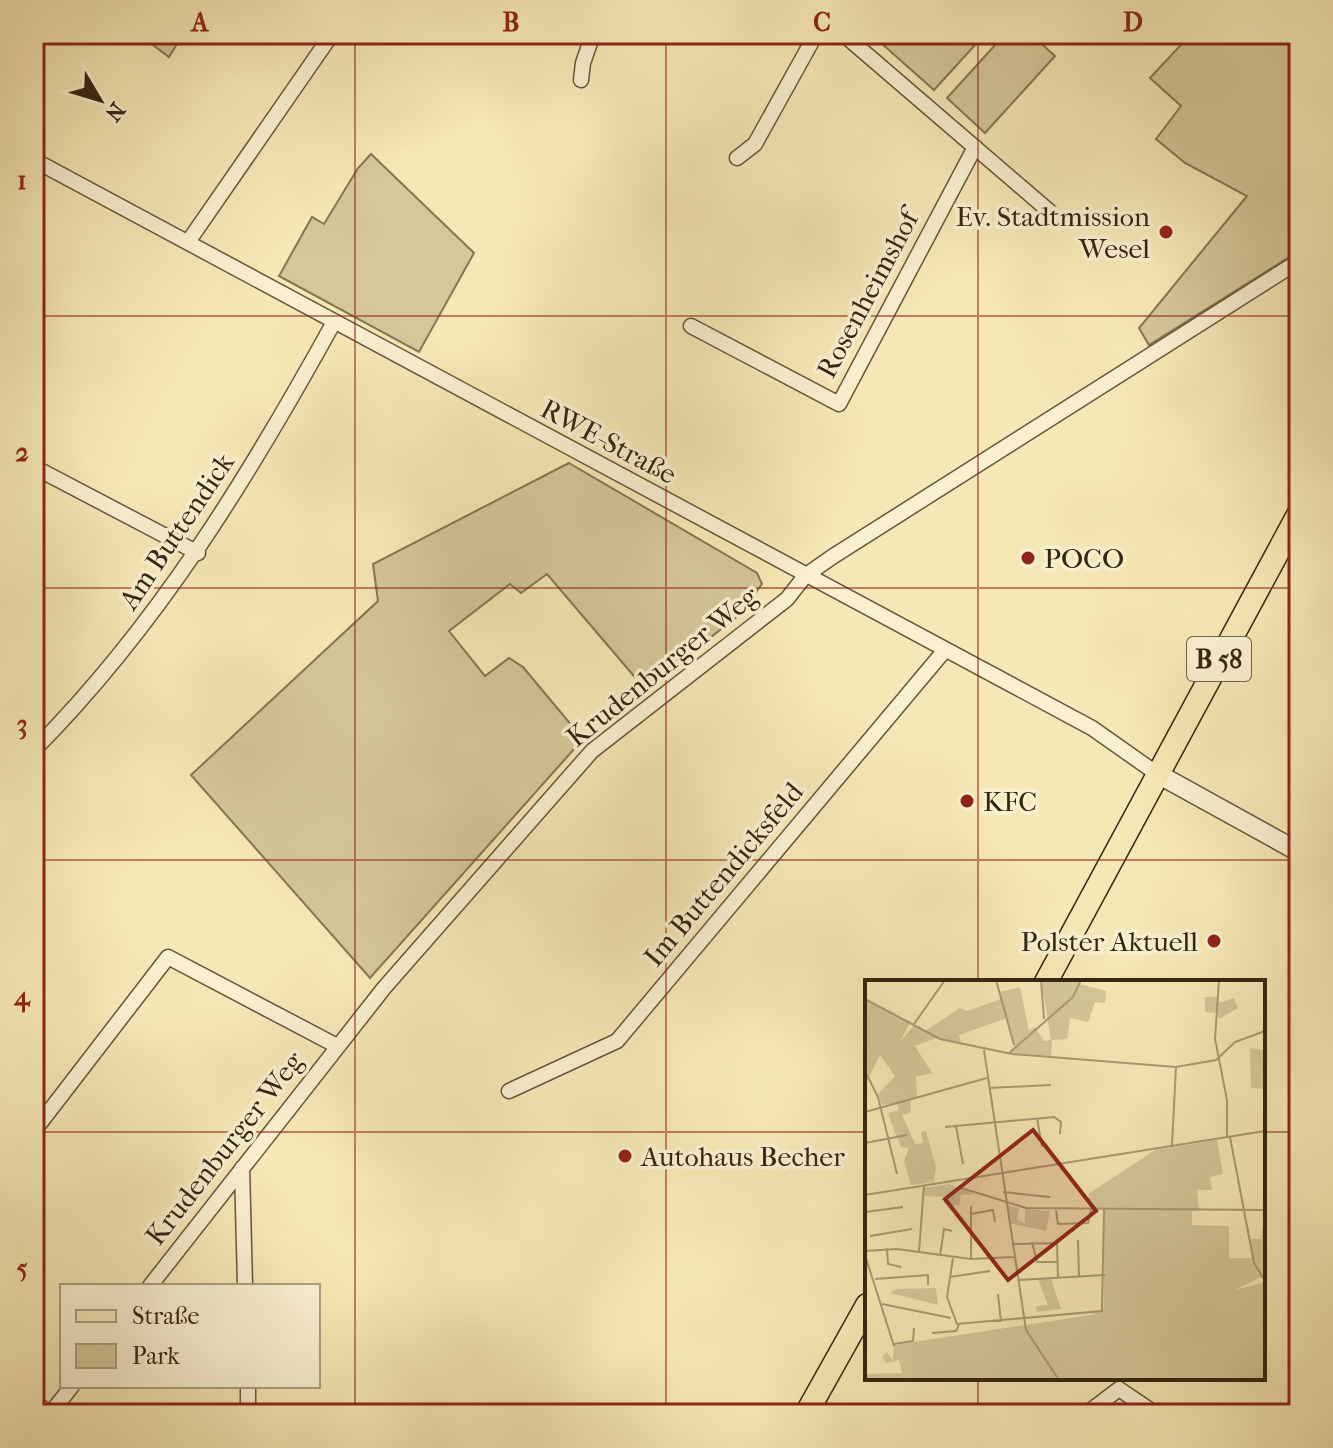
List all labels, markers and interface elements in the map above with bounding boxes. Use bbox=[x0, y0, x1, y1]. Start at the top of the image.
text: A bbox=[190, 7, 210, 38]
text: B bbox=[503, 7, 520, 38]
text: C bbox=[813, 7, 831, 38]
text: D bbox=[1123, 7, 1143, 38]
north arrow bbox=[60, 60, 140, 140]
text: N bbox=[99, 97, 130, 127]
text: 1 bbox=[17, 165, 27, 196]
street label: Rosenheimshof bbox=[810, 200, 928, 383]
place label: Ev. Stadtmission Wesel bbox=[956, 200, 1150, 265]
marker: Ev. Stadtmission Wesel bbox=[1157, 223, 1175, 241]
street label: RWE-Straße bbox=[535, 392, 682, 491]
text: 2 bbox=[15, 437, 29, 468]
street label: Am Buttendick bbox=[111, 446, 241, 617]
place label: POCO bbox=[1044, 542, 1124, 575]
marker: POCO bbox=[1019, 549, 1037, 567]
street label: Krudenburger Weg bbox=[560, 578, 765, 754]
road number: B 58 bbox=[1187, 637, 1251, 681]
text: 3 bbox=[17, 709, 27, 740]
street label: Im Buttendicksfeld bbox=[637, 775, 810, 973]
place label: KFC bbox=[983, 785, 1037, 818]
marker: KFC bbox=[958, 792, 976, 810]
place label: Polster Aktuell bbox=[1020, 925, 1198, 958]
marker: Polster Aktuell bbox=[1205, 932, 1223, 950]
inset map bbox=[865, 980, 1265, 1380]
text: 4 bbox=[13, 981, 31, 1013]
street label: Krudenburger Weg bbox=[139, 1044, 311, 1252]
place label: Autohaus Becher bbox=[640, 1140, 845, 1173]
marker: Autohaus Becher bbox=[616, 1147, 634, 1165]
text: 5 bbox=[16, 1253, 28, 1284]
legend bbox=[60, 1284, 320, 1388]
text: Straße bbox=[132, 1302, 199, 1330]
text: Park bbox=[132, 1342, 180, 1370]

